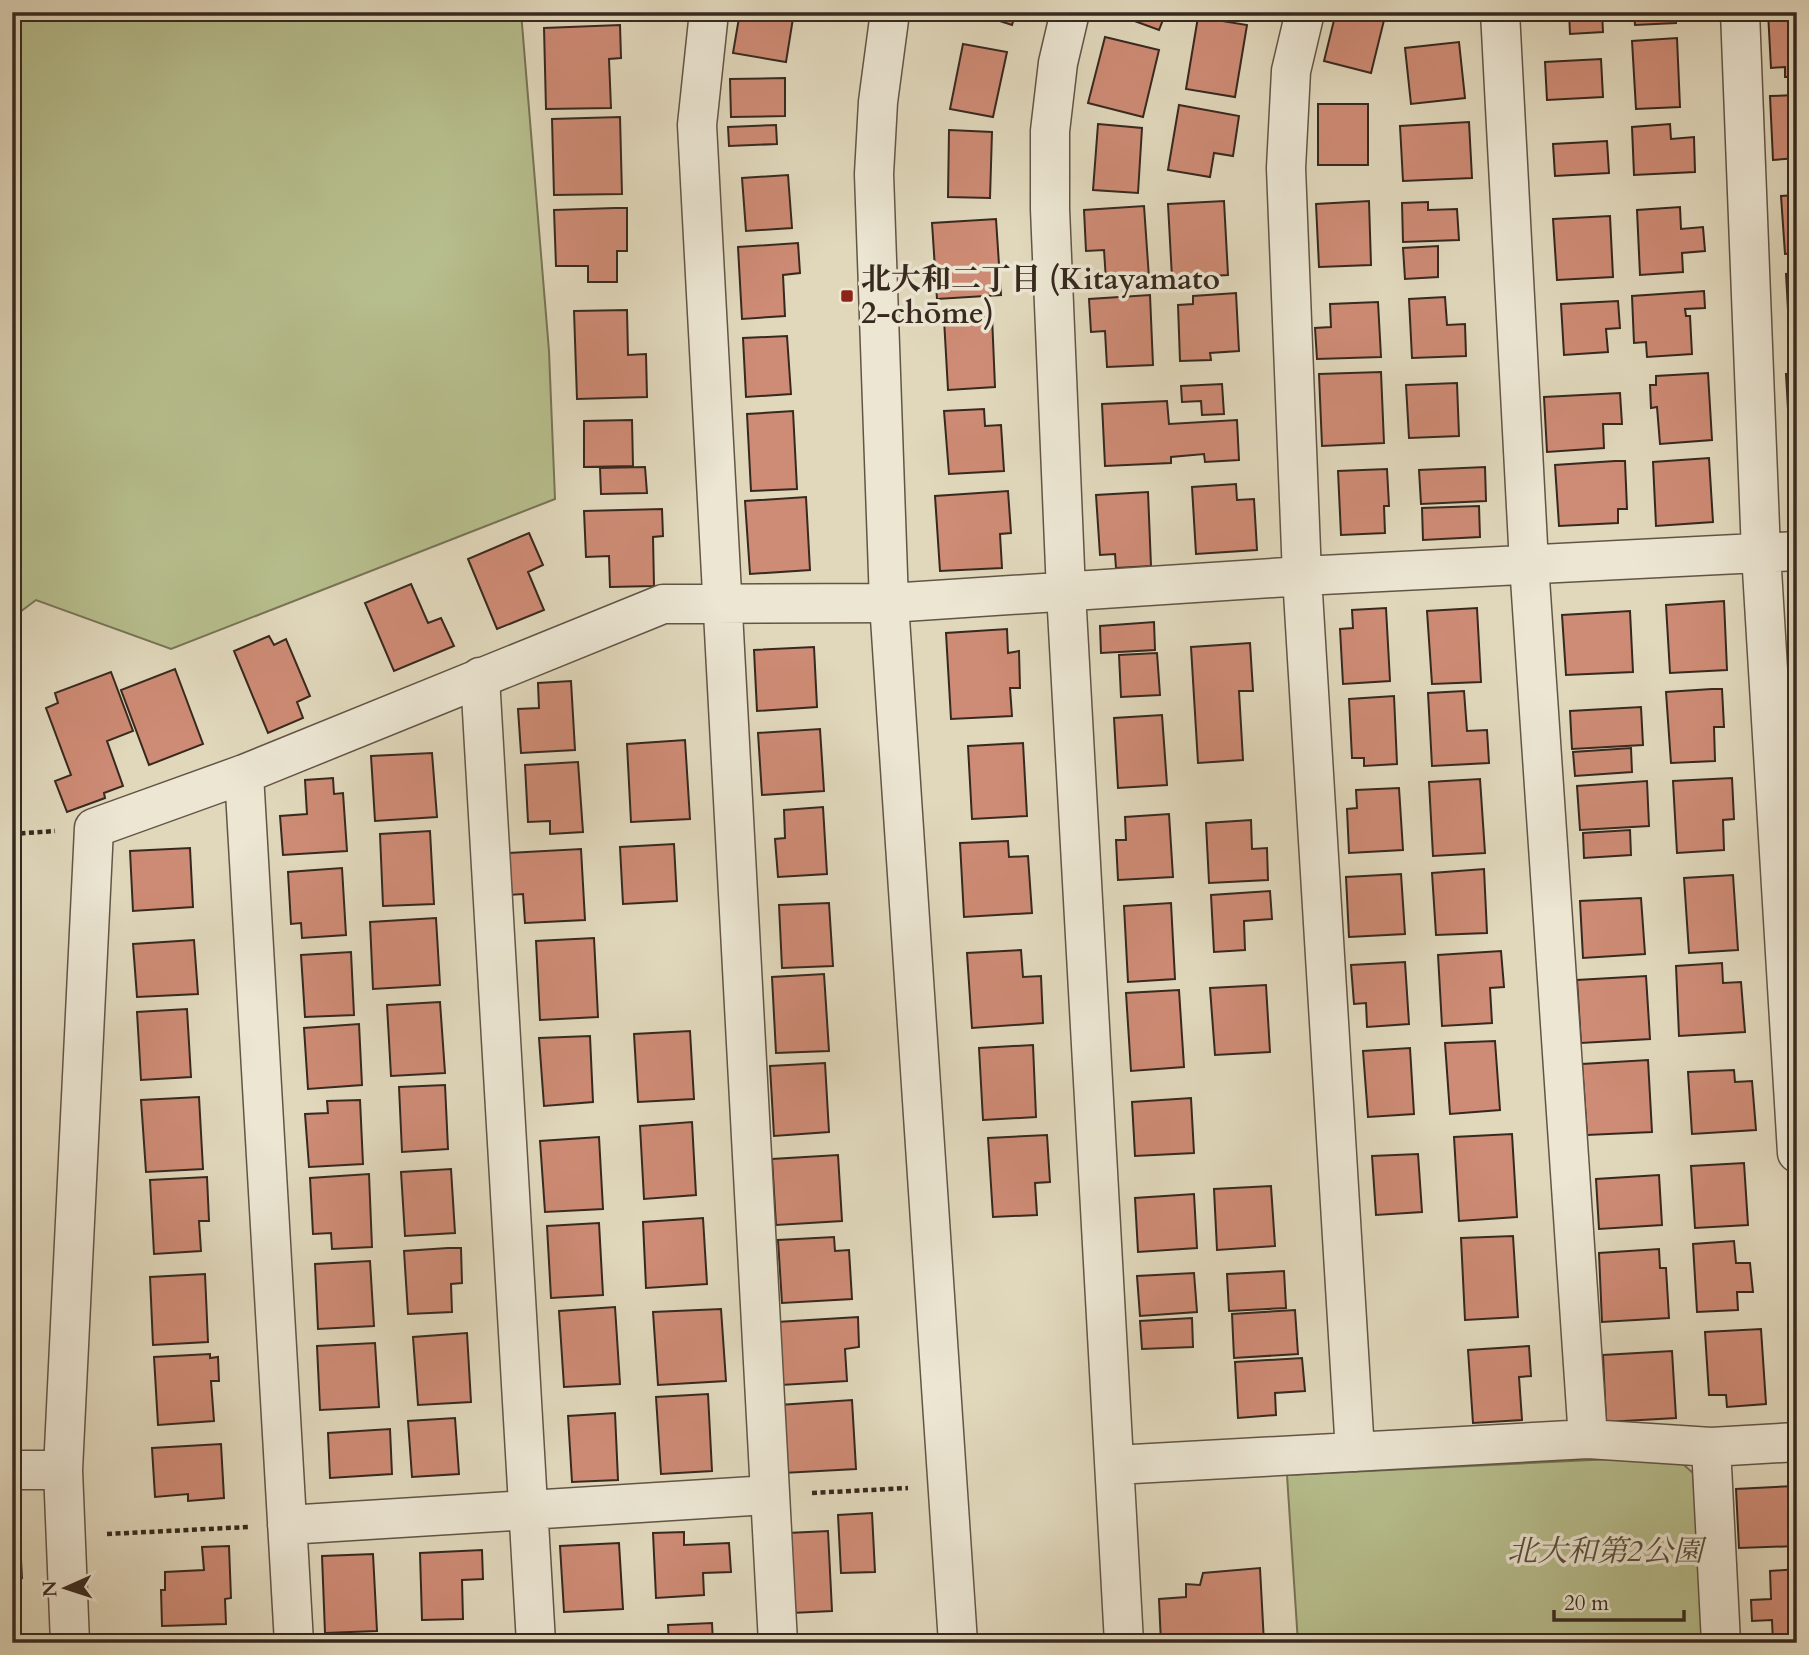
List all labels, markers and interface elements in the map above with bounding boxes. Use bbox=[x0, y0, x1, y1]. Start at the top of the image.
place label: 北大和二丁目 (Kitayamato 2-chōme) bbox=[861, 259, 1220, 334]
marker: 北大和二丁目 (Kitayamato 2-chōme) bbox=[839, 288, 855, 304]
park label: 北大和第2公園 bbox=[1507, 1531, 1708, 1572]
north arrow bbox=[32, 1554, 102, 1624]
scale bar bbox=[1554, 1578, 1683, 1622]
text: N bbox=[37, 1579, 63, 1598]
text: 20 m bbox=[1564, 1589, 1609, 1618]

